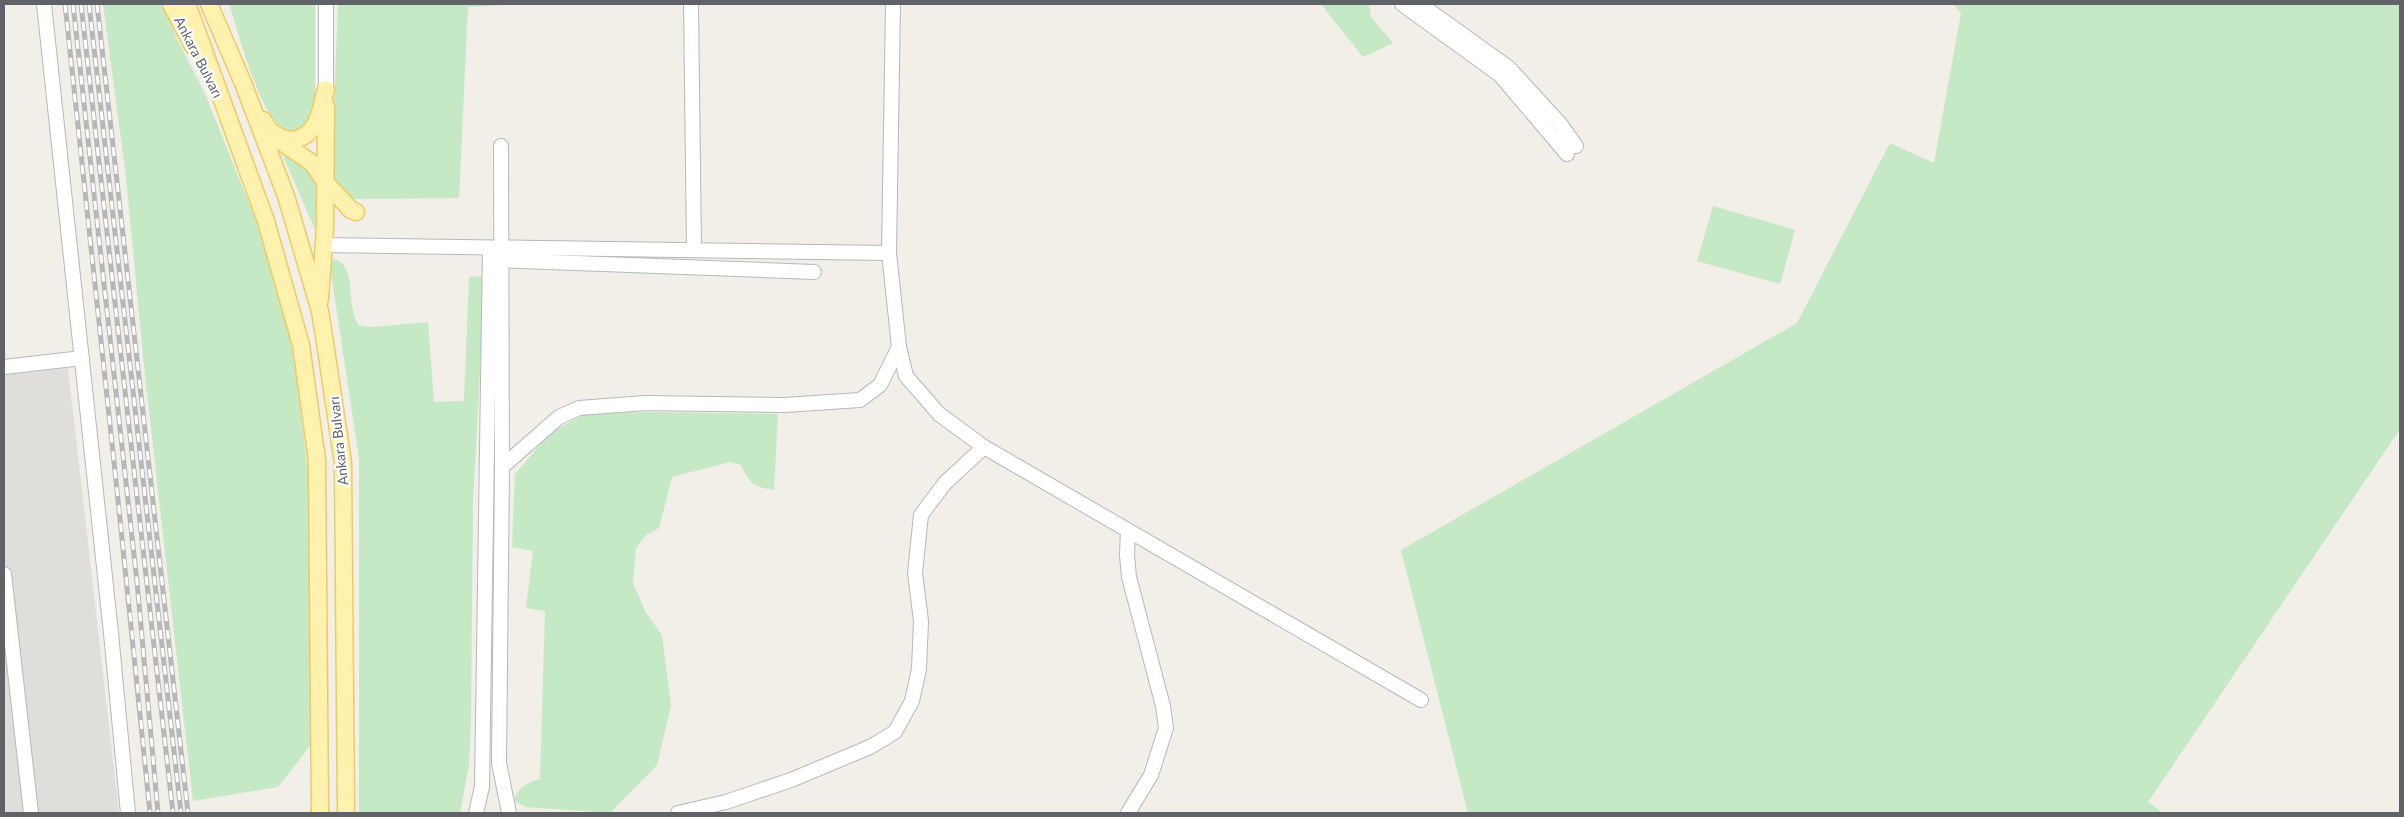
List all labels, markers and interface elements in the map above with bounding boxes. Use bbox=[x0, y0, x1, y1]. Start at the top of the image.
street label: Ankara Bulvarı bbox=[171, 13, 227, 101]
street label: Ankara Bulvarı bbox=[325, 396, 351, 486]

